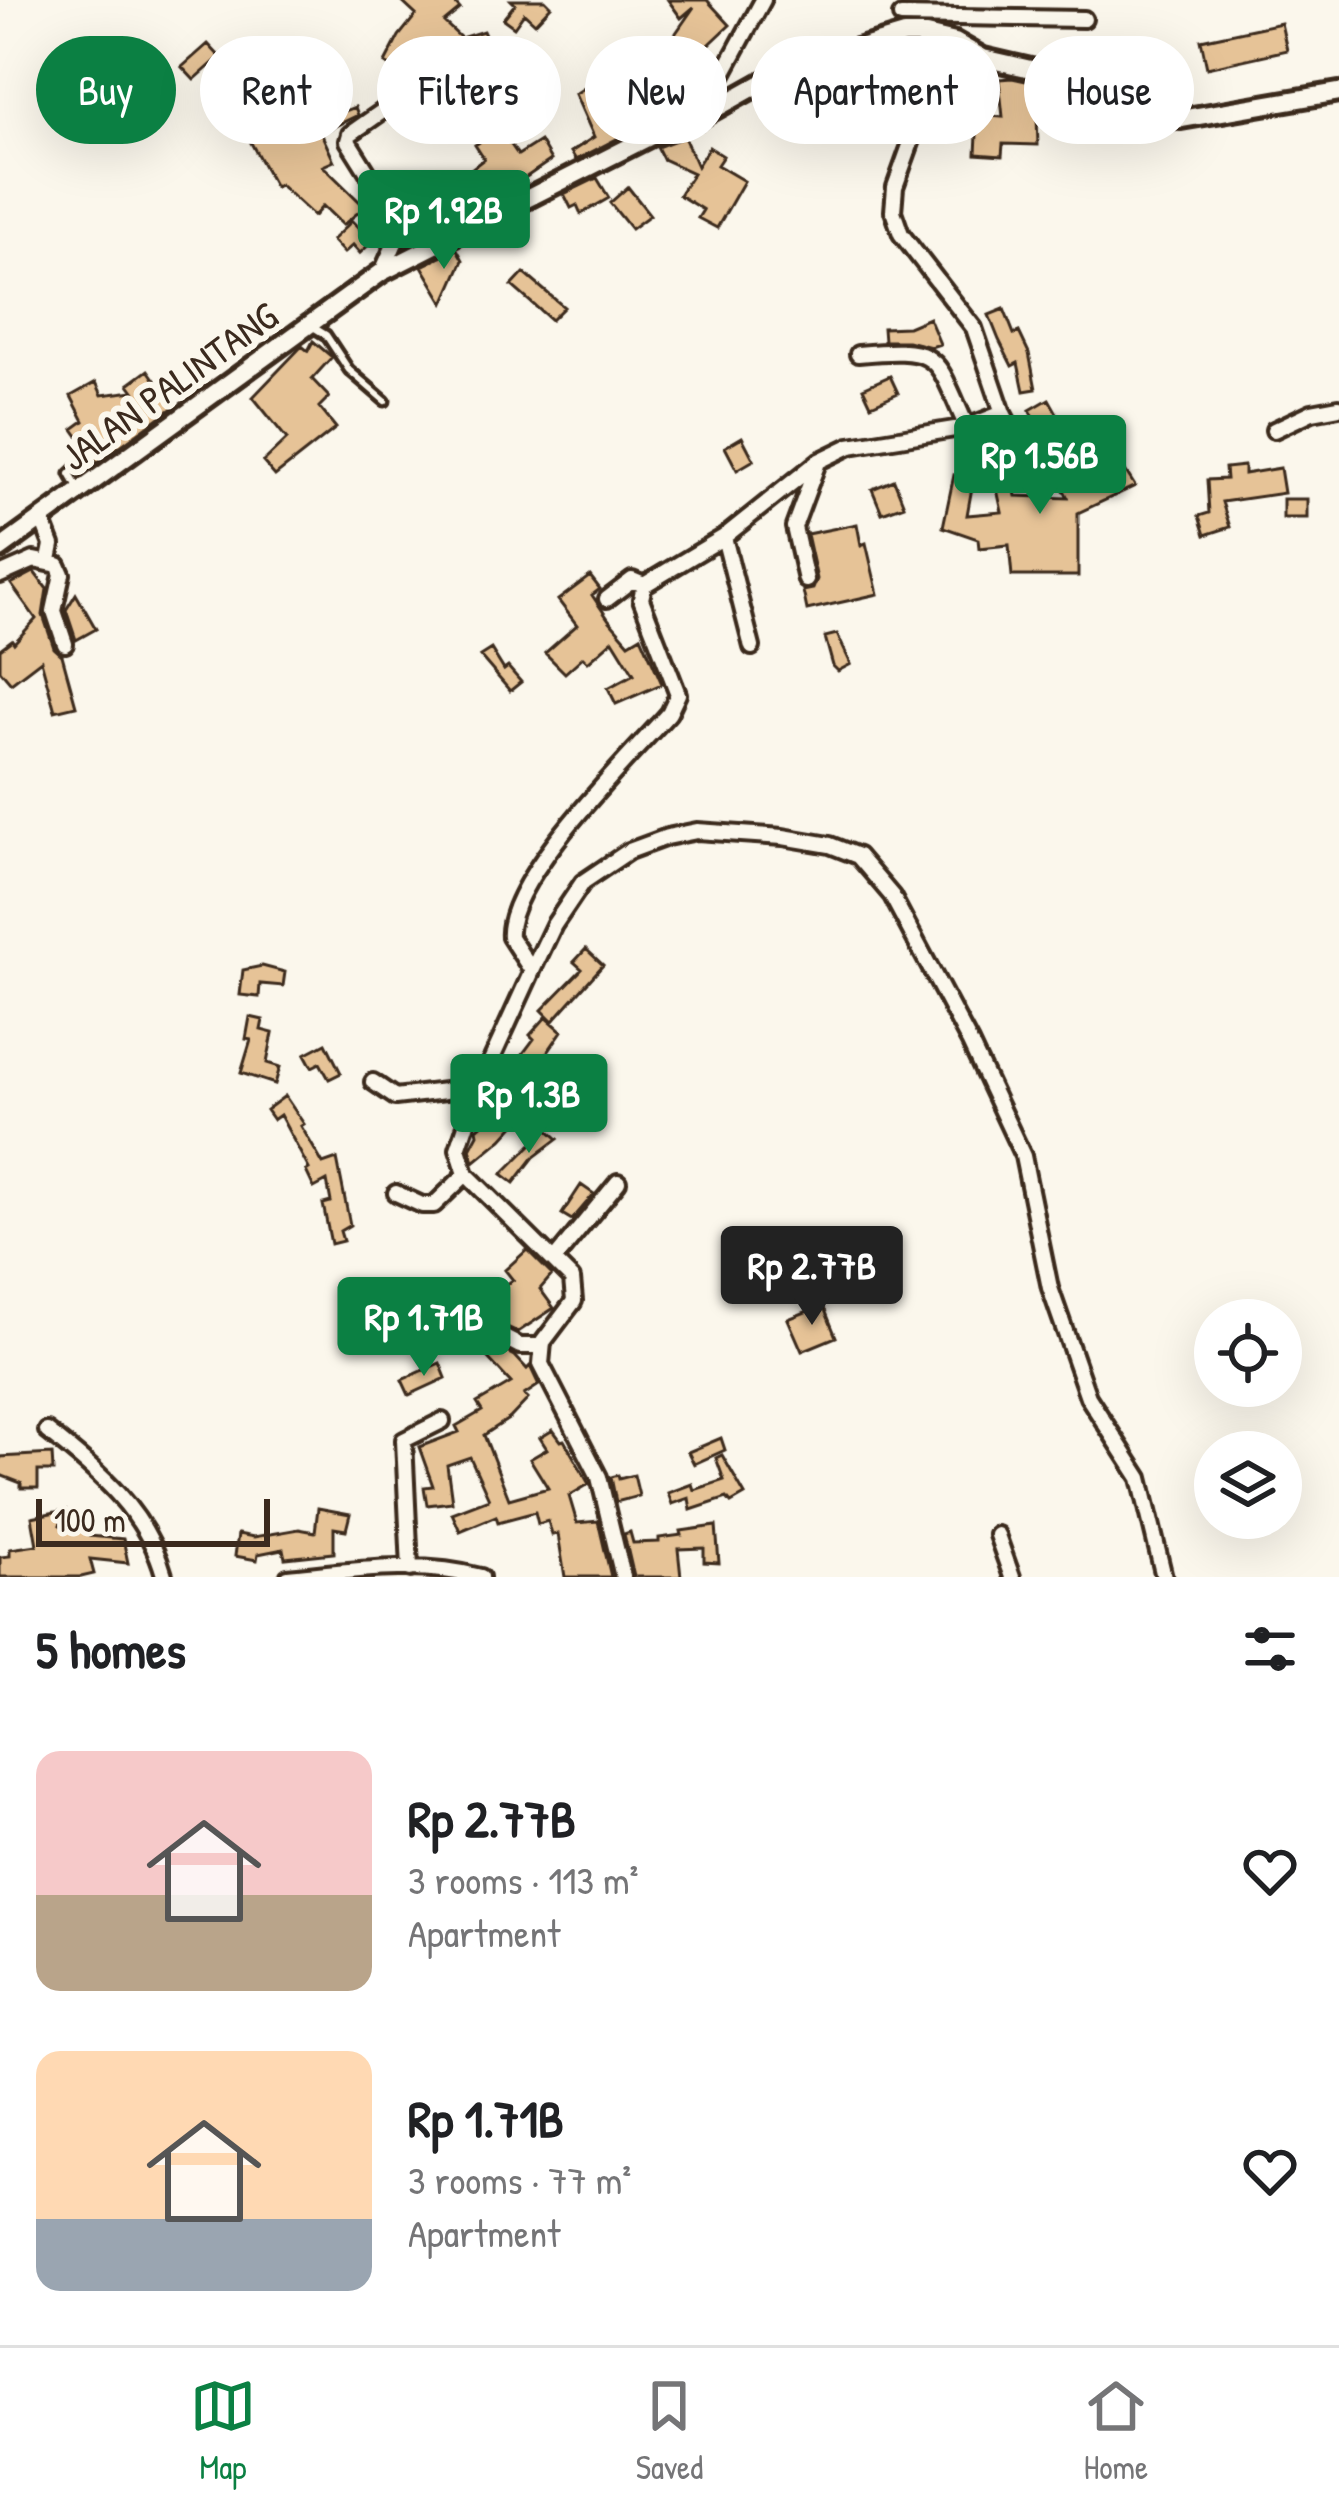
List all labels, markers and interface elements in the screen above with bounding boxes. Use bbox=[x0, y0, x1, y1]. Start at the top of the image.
chip: Buy bbox=[36, 36, 176, 144]
chip: Rent bbox=[200, 36, 353, 144]
chip: Filters bbox=[377, 36, 561, 144]
chip: New bbox=[585, 36, 727, 144]
chip: Apartment bbox=[751, 36, 1000, 144]
chip: House bbox=[1024, 36, 1194, 144]
pin: Rp 1.92B bbox=[320, 170, 568, 272]
text: Rp 1.92B bbox=[385, 182, 503, 235]
street label: JALAN PALINTANG bbox=[50, 289, 288, 482]
pin: Rp 1.56B bbox=[916, 415, 1164, 517]
text: Rp 1.56B bbox=[981, 427, 1099, 480]
pin: Rp 1.3B bbox=[418, 1054, 640, 1156]
text: Rp 1.3B bbox=[477, 1066, 581, 1119]
pin: Rp 2.77B bbox=[688, 1226, 936, 1328]
text: Rp 2.77B bbox=[748, 1238, 876, 1291]
pin: Rp 1.71B bbox=[300, 1277, 548, 1379]
text: Rp 1.71B bbox=[364, 1289, 484, 1342]
map controls bbox=[1194, 1299, 1302, 1539]
button: locate bbox=[1194, 1299, 1302, 1407]
button: layers bbox=[1194, 1431, 1302, 1539]
scale bar bbox=[36, 1493, 270, 1546]
text: 100 m bbox=[54, 1498, 126, 1542]
text: 5 homes bbox=[36, 1615, 186, 1684]
icon: filters bbox=[1237, 1616, 1303, 1682]
text: Rp 2.77B bbox=[408, 1784, 576, 1853]
icon: home bbox=[132, 1799, 276, 1943]
icon: heart bbox=[1237, 1838, 1303, 1904]
text: 3 rooms · 113 m² bbox=[408, 1853, 638, 1906]
text: Apartment bbox=[408, 1906, 561, 1959]
text: Rp 1.71B bbox=[408, 2084, 564, 2153]
icon: home bbox=[132, 2099, 276, 2243]
icon: heart bbox=[1237, 2138, 1303, 2204]
text: 3 rooms · 77 m² bbox=[408, 2153, 631, 2206]
text: Apartment bbox=[408, 2206, 561, 2259]
tab: Map bbox=[190, 2373, 256, 2489]
tab: Saved bbox=[636, 2373, 703, 2489]
tab: Home bbox=[1083, 2373, 1149, 2489]

